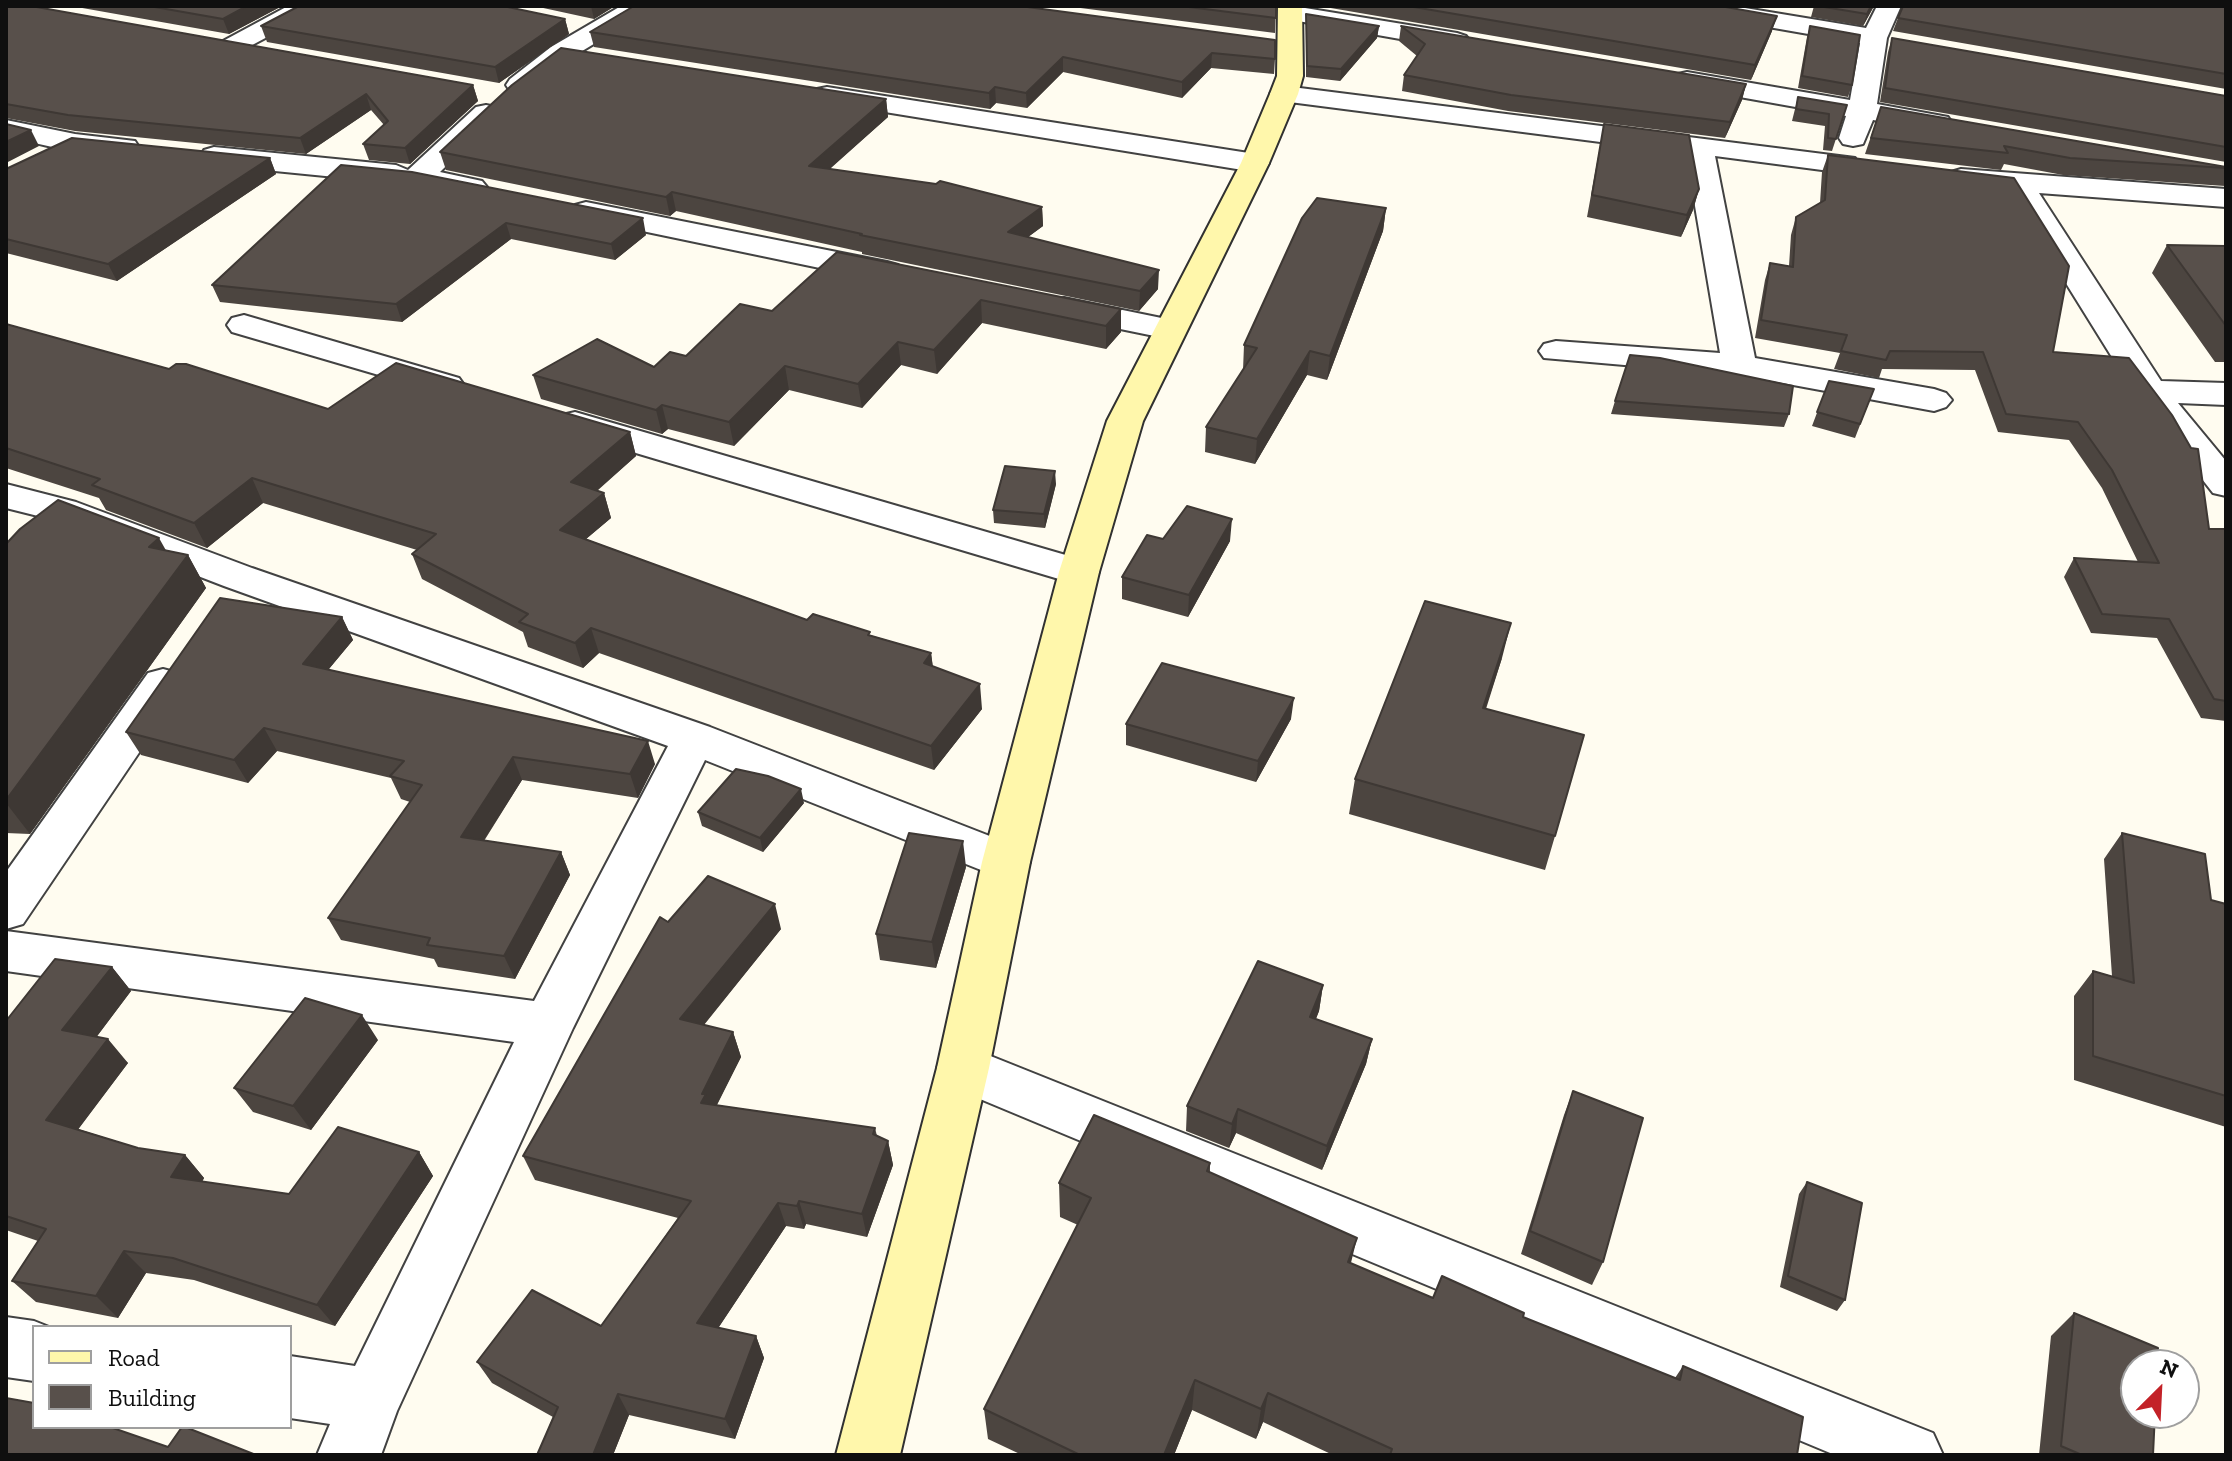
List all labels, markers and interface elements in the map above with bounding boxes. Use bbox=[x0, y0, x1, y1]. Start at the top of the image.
legend bbox=[32, 1325, 292, 1429]
text: Road bbox=[108, 1343, 160, 1372]
north arrow bbox=[2120, 1349, 2200, 1429]
text: N bbox=[2156, 1353, 2182, 1384]
text: Building bbox=[108, 1383, 196, 1412]

